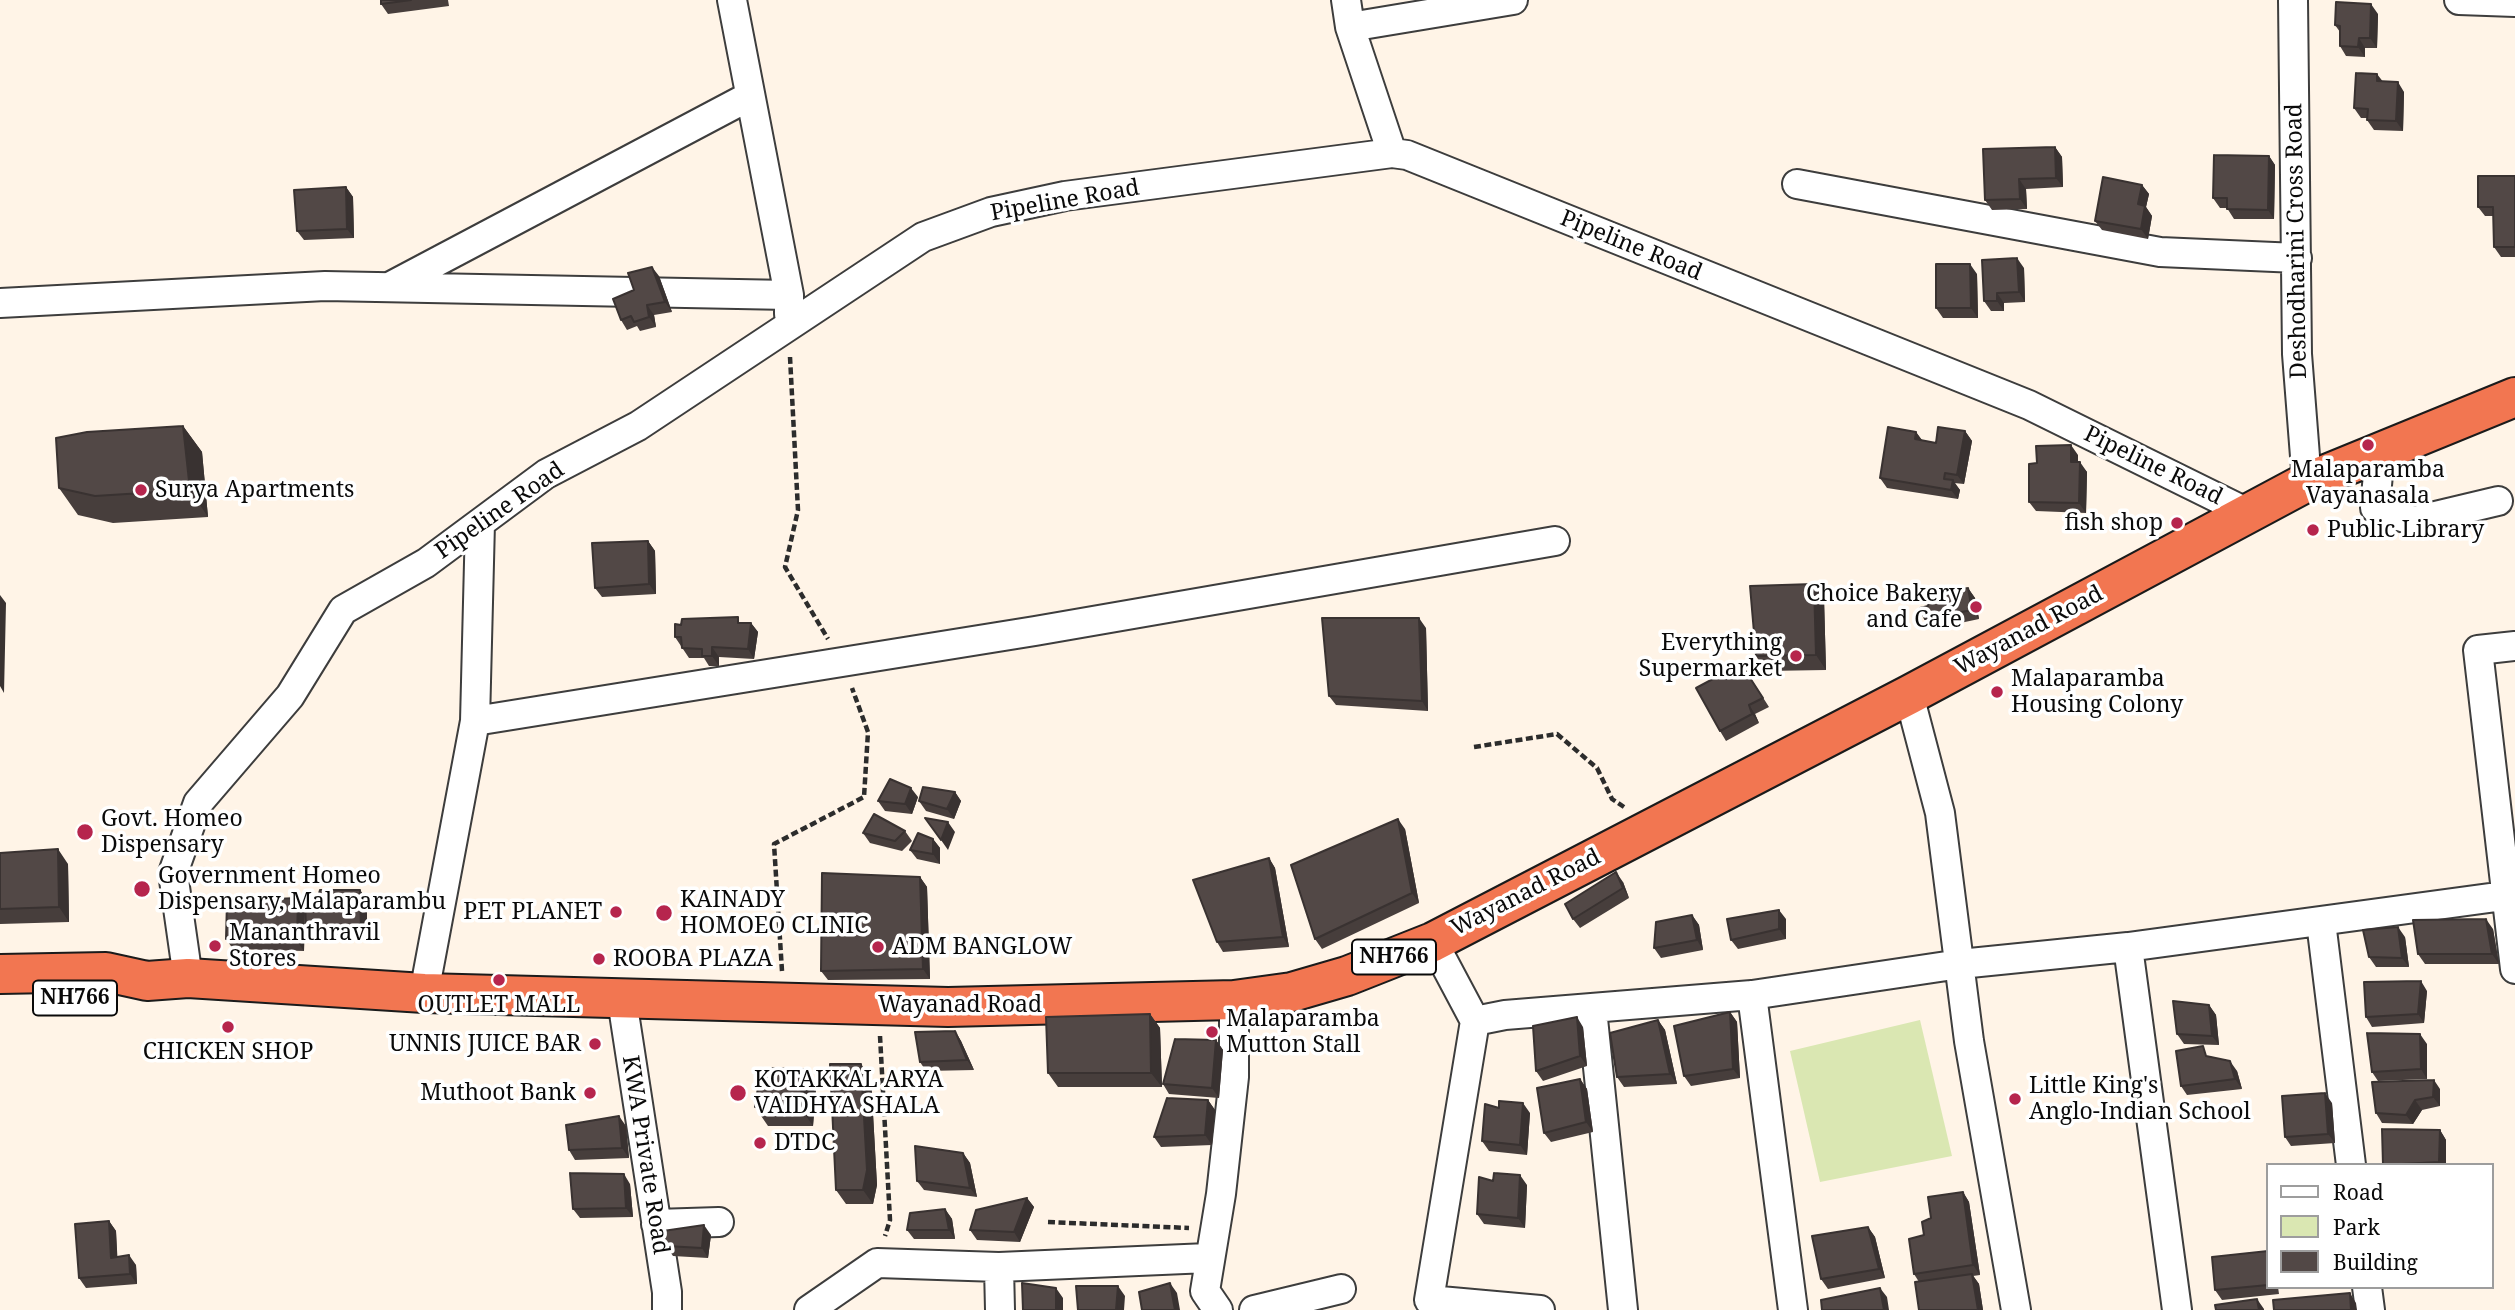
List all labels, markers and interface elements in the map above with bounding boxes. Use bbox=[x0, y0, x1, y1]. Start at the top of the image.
street label: Deshodharini Cross Road bbox=[2281, 103, 2313, 379]
street label: Pipeline Road bbox=[988, 174, 1142, 228]
street label: Pipeline Road bbox=[1556, 205, 1706, 287]
street label: Pipeline Road bbox=[2079, 421, 2227, 511]
marker: Malaparamba Vayanasala bbox=[2360, 437, 2376, 453]
street label: Pipeline Road bbox=[430, 456, 570, 566]
place label: Malaparamba Vayanasala bbox=[2291, 456, 2445, 510]
place label: Surya Apartments bbox=[155, 476, 354, 504]
marker: Surya Apartments bbox=[133, 482, 149, 498]
place label: fish shop bbox=[2064, 509, 2163, 537]
marker: fish shop bbox=[2169, 515, 2185, 531]
place label: Public Library bbox=[2327, 516, 2484, 544]
marker: Public Library bbox=[2305, 522, 2321, 538]
place label: Choice Bakery and Cafe bbox=[1806, 580, 1962, 634]
street label: Wayanad Road bbox=[1950, 580, 2108, 682]
marker: Choice Bakery and Cafe bbox=[1968, 599, 1984, 615]
place label: Everything Supermarket bbox=[1639, 629, 1782, 683]
marker: Everything Supermarket bbox=[1788, 648, 1804, 664]
place label: Malaparamba Housing Colony bbox=[2011, 665, 2183, 719]
marker: Malaparamba Housing Colony bbox=[1989, 684, 2005, 700]
place label: Govt. Homeo Dispensary bbox=[101, 805, 243, 859]
marker: Govt. Homeo Dispensary bbox=[75, 822, 95, 842]
street label: Wayanad Road bbox=[1447, 843, 1605, 943]
place label: Government Homeo Dispensary, Malaparambu bbox=[158, 862, 446, 916]
marker: Government Homeo Dispensary, Malaparambu bbox=[132, 879, 152, 899]
place label: KAINADY HOMOEO CLINIC bbox=[680, 886, 868, 940]
place label: PET PLANET bbox=[463, 898, 602, 926]
marker: KAINADY HOMOEO CLINIC bbox=[654, 903, 674, 923]
marker: PET PLANET bbox=[608, 904, 624, 920]
place label: Mananthravil Stores bbox=[229, 919, 380, 973]
place label: ADM BANGLOW bbox=[892, 933, 1072, 961]
marker: Mananthravil Stores bbox=[207, 938, 223, 954]
marker: ADM BANGLOW bbox=[870, 939, 886, 955]
road number: NH766 bbox=[1352, 940, 1436, 974]
place label: ROOBA PLAZA bbox=[613, 945, 773, 973]
marker: ROOBA PLAZA bbox=[591, 951, 607, 967]
marker: OUTLET MALL bbox=[491, 972, 507, 988]
road number: NH766 bbox=[33, 981, 117, 1016]
place label: OUTLET MALL bbox=[418, 991, 580, 1019]
street label: Wayanad Road bbox=[878, 991, 1042, 1019]
place label: Malaparamba Mutton Stall bbox=[1226, 1005, 1380, 1059]
marker: CHICKEN SHOP bbox=[220, 1019, 236, 1035]
marker: Malaparamba Mutton Stall bbox=[1204, 1024, 1220, 1040]
place label: UNNIS JUICE BAR bbox=[389, 1030, 581, 1058]
marker: UNNIS JUICE BAR bbox=[587, 1036, 603, 1052]
place label: CHICKEN SHOP bbox=[143, 1038, 313, 1066]
street label: KWA Private Road bbox=[616, 1054, 674, 1256]
place label: KOTAKKAL ARYA VAIDHYA SHALA bbox=[754, 1066, 943, 1120]
place label: Little King's Anglo-Indian School bbox=[2029, 1072, 2251, 1126]
place label: Muthoot Bank bbox=[420, 1079, 576, 1107]
marker: KOTAKKAL ARYA VAIDHYA SHALA bbox=[728, 1083, 748, 1103]
marker: Muthoot Bank bbox=[582, 1085, 598, 1101]
marker: Little King's Anglo-Indian School bbox=[2007, 1091, 2023, 1107]
place label: DTDC bbox=[774, 1129, 835, 1157]
marker: DTDC bbox=[752, 1135, 768, 1151]
legend bbox=[2266, 1163, 2494, 1289]
text: Road bbox=[2333, 1178, 2384, 1206]
text: Park bbox=[2333, 1213, 2380, 1241]
text: Building bbox=[2333, 1248, 2418, 1276]

